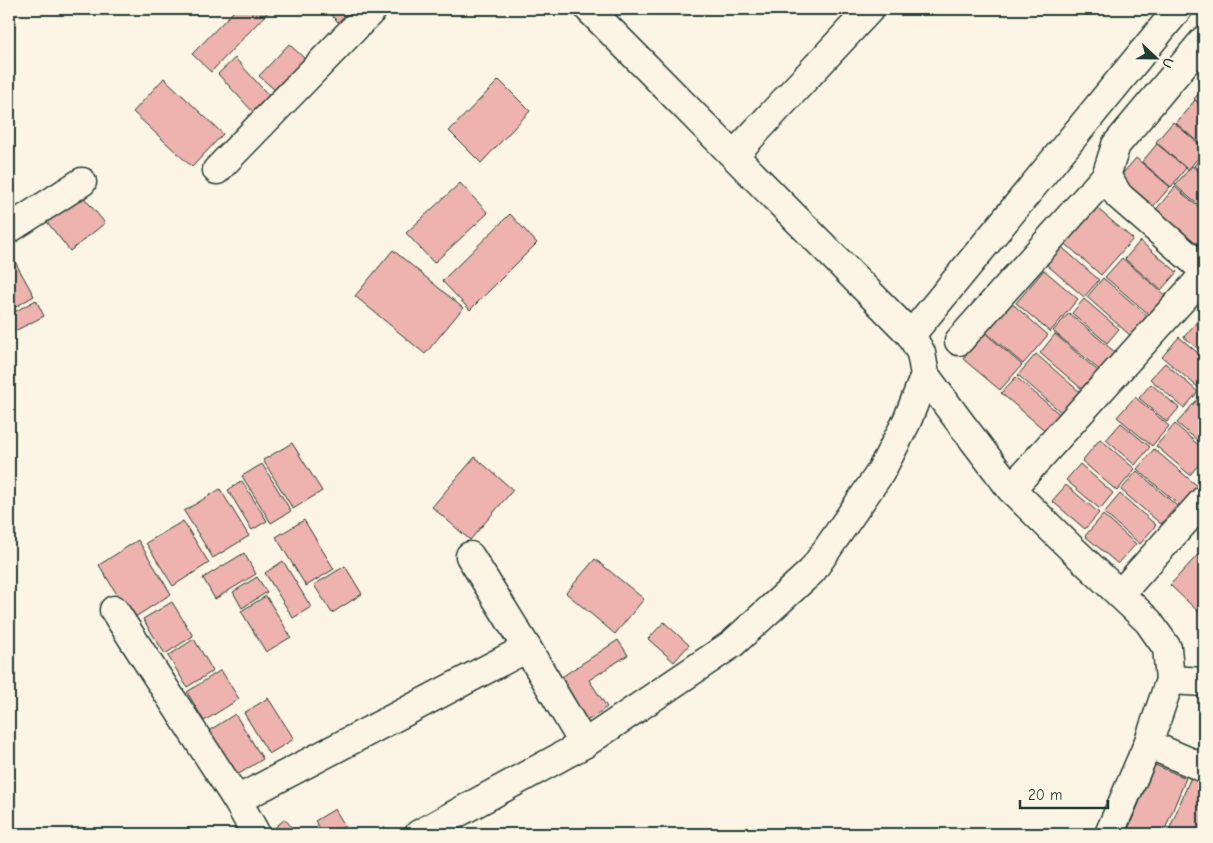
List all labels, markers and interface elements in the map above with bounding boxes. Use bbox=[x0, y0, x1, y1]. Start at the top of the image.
north arrow bbox=[1130, 32, 1180, 82]
text: U bbox=[1158, 55, 1177, 70]
scale bar bbox=[1020, 778, 1108, 810]
text: 20 m bbox=[1028, 786, 1062, 804]

